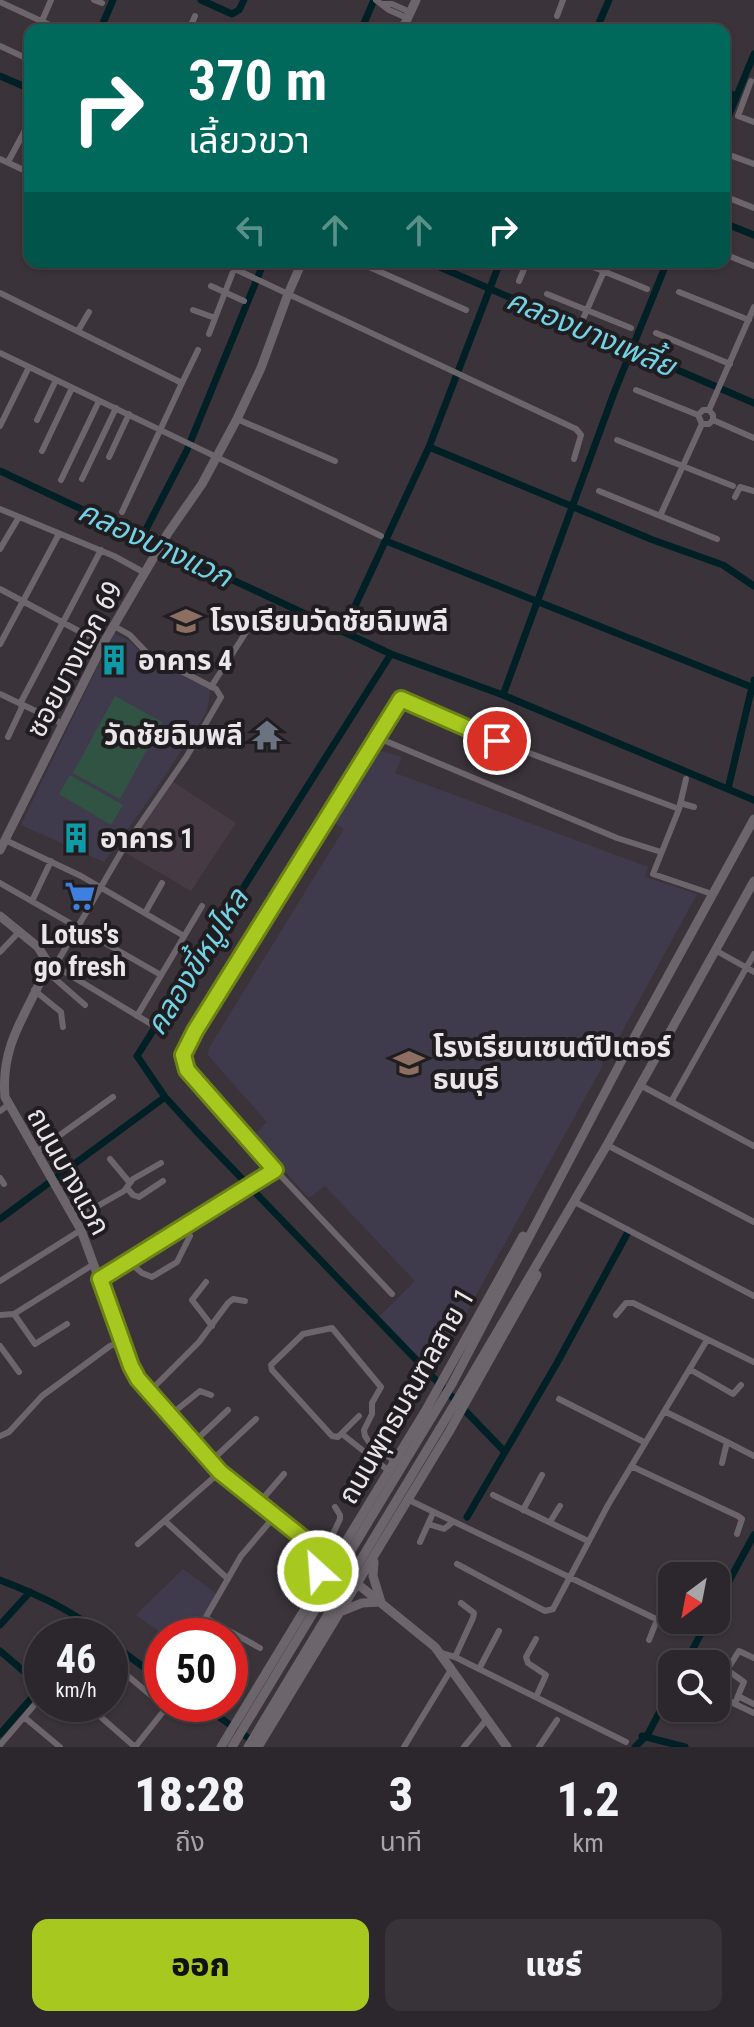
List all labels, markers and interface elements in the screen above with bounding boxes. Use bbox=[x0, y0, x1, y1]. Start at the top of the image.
text: 370 m bbox=[188, 48, 327, 114]
icon: right bbox=[56, 56, 160, 160]
text: เลี้ยวขวา bbox=[188, 120, 310, 162]
icon: left bbox=[229, 208, 273, 252]
icon: ahead bbox=[313, 208, 357, 252]
icon: ahead bbox=[397, 208, 441, 252]
icon: right bbox=[481, 208, 525, 252]
water label: คลองบางเพลี้ย bbox=[502, 279, 684, 385]
water label: คลองบางแวก bbox=[73, 493, 238, 595]
street label: ซอยบางแวก 69 bbox=[20, 576, 129, 743]
school or university icon: โรงเรียนวัดชัยฉิมพลี bbox=[169, 604, 203, 638]
place label: โรงเรียนวัดชัยฉิมพลี bbox=[210, 605, 449, 638]
building icon: อาคาร 4 bbox=[97, 643, 131, 677]
place label: อาคาร 4 bbox=[138, 644, 232, 677]
pin bbox=[463, 707, 531, 775]
temple icon: วัดชัยฉิมพลี bbox=[250, 718, 284, 752]
place label: วัดชัยฉิมพลี bbox=[104, 719, 243, 752]
icon: arrive bbox=[475, 719, 519, 763]
building icon: อาคาร 1 bbox=[59, 821, 93, 855]
place label: อาคาร 1 bbox=[100, 822, 194, 855]
supermarket icon: Lotus's go fresh bbox=[63, 879, 97, 913]
water label: คลองขี้หมูไหล bbox=[135, 880, 256, 1042]
place label: Lotus's go fresh bbox=[34, 918, 126, 983]
place label: โรงเรียนเซนต์ปีเตอร์ ธนบุรี bbox=[433, 1031, 671, 1096]
school or university icon: โรงเรียนเซนต์ปีเตอร์ ธนบุรี bbox=[392, 1046, 426, 1080]
street label: ถนนบางแวก bbox=[20, 1102, 117, 1241]
street label: ถนนพุทธมณฑลสาย 1 bbox=[331, 1283, 482, 1510]
position arrow bbox=[276, 1529, 360, 1613]
north arrow bbox=[658, 1562, 730, 1634]
map controls bbox=[658, 1562, 730, 1722]
speed limit sign: 50 bbox=[144, 1618, 248, 1722]
text: 46 bbox=[56, 1636, 96, 1683]
button: search bbox=[658, 1650, 730, 1722]
text: km/h bbox=[55, 1678, 97, 1702]
text: 18:28 bbox=[134, 1766, 246, 1823]
text: 3 bbox=[389, 1766, 413, 1823]
text: 1.2 bbox=[557, 1771, 620, 1828]
text: ถึง bbox=[175, 1827, 205, 1857]
text: นาที bbox=[380, 1827, 422, 1857]
text: km bbox=[572, 1828, 604, 1858]
button: ออก bbox=[32, 1919, 369, 2011]
button: แชร์ bbox=[385, 1919, 722, 2011]

